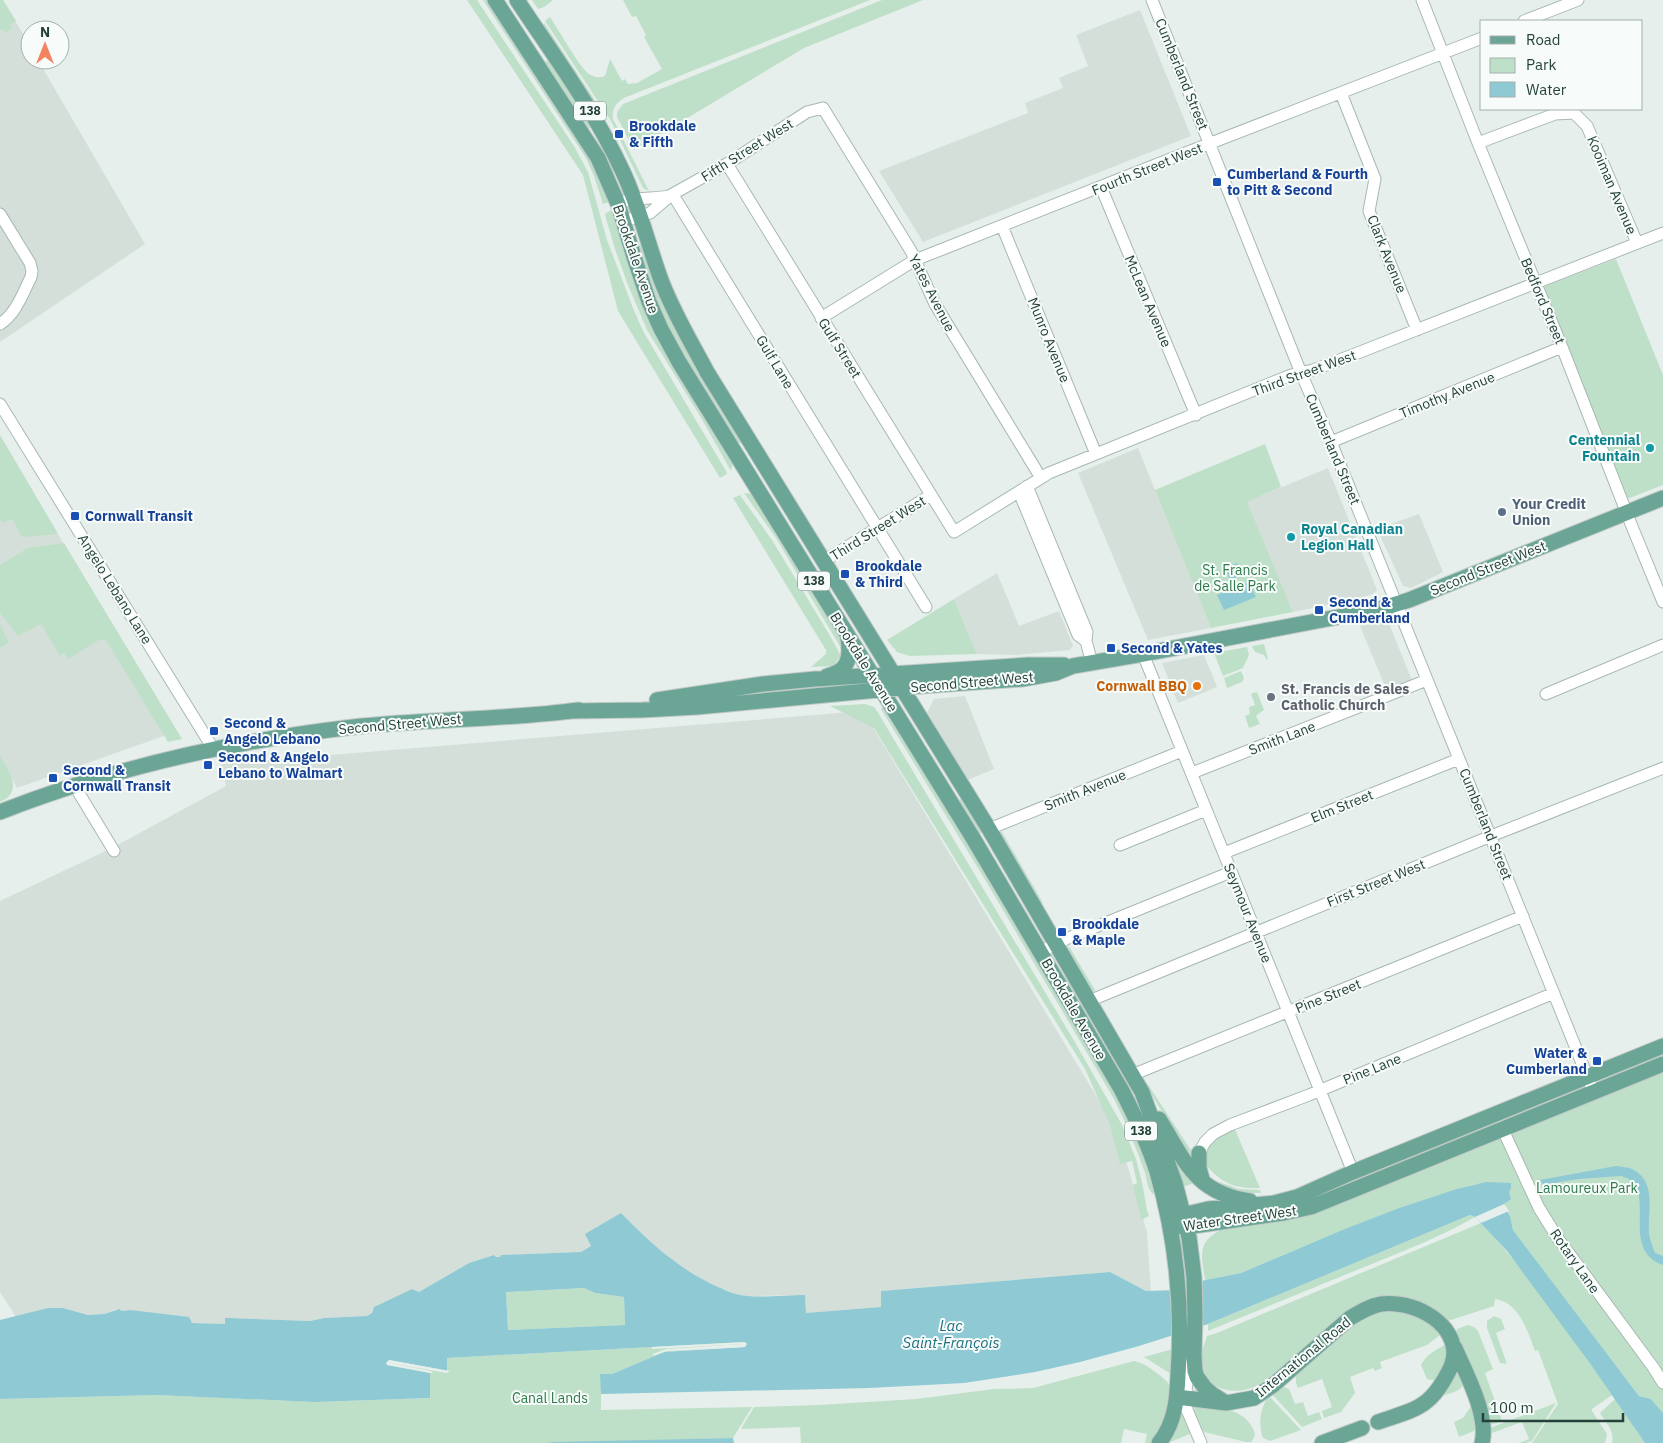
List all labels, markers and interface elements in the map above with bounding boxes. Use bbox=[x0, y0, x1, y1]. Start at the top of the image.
street label: Cumberland Street bbox=[1151, 16, 1213, 133]
north arrow bbox=[20, 20, 70, 70]
legend bbox=[1480, 20, 1643, 110]
text: N bbox=[40, 23, 50, 41]
text: Road bbox=[1526, 30, 1561, 49]
text: Park bbox=[1526, 55, 1556, 74]
text: Water bbox=[1526, 80, 1567, 99]
road number: 138 bbox=[574, 102, 606, 120]
street label: Fifth Street West bbox=[698, 114, 796, 186]
place label: Brookdale & Fifth bbox=[629, 117, 696, 151]
marker: Brookdale & Fifth bbox=[613, 128, 625, 140]
street label: Kooiman Avenue bbox=[1583, 133, 1641, 237]
street label: Fourth Street West bbox=[1089, 139, 1205, 199]
place label: Cumberland & Fourth to Pitt & Second bbox=[1227, 165, 1368, 199]
marker: Cumberland & Fourth to Pitt & Second bbox=[1211, 176, 1223, 188]
street label: Brookdale Avenue bbox=[609, 202, 663, 316]
street label: Clark Avenue bbox=[1363, 212, 1411, 296]
street label: Yates Avenue bbox=[905, 251, 959, 335]
street label: McLean Avenue bbox=[1120, 252, 1176, 350]
street label: Bedford Street bbox=[1517, 255, 1569, 347]
street label: Munro Avenue bbox=[1024, 295, 1074, 385]
street label: Gulf Street bbox=[814, 315, 866, 382]
street label: Gulf Lane bbox=[752, 332, 798, 392]
street label: Third Street West bbox=[1250, 346, 1358, 400]
street label: Timothy Avenue bbox=[1397, 368, 1498, 422]
street label: Cumberland Street bbox=[1301, 391, 1365, 507]
place label: Centennial Fountain bbox=[1569, 431, 1640, 465]
marker: Centennial Fountain bbox=[1644, 442, 1656, 454]
street label: Third Street West bbox=[827, 491, 929, 565]
place label: Your Credit Union bbox=[1512, 495, 1586, 529]
marker: Your Credit Union bbox=[1496, 506, 1508, 518]
place label: Cornwall Transit bbox=[85, 507, 193, 525]
marker: Cornwall Transit bbox=[69, 510, 81, 522]
place label: Royal Canadian Legion Hall bbox=[1301, 520, 1403, 554]
street label: Angelo Lebano Lane bbox=[74, 531, 156, 648]
marker: Royal Canadian Legion Hall bbox=[1285, 531, 1297, 543]
street label: Second Street West bbox=[1427, 537, 1549, 599]
place label: Brookdale & Third bbox=[855, 557, 922, 591]
park label: St. Francis de Salle Park bbox=[1194, 561, 1276, 595]
marker: Brookdale & Third bbox=[839, 568, 851, 580]
road number: 138 bbox=[798, 572, 830, 590]
place label: Second & Cumberland bbox=[1329, 593, 1410, 627]
marker: Second & Cumberland bbox=[1313, 604, 1325, 616]
street label: Brookdale Avenue bbox=[826, 609, 902, 715]
place label: Second & Yates bbox=[1121, 639, 1223, 657]
marker: Second & Yates bbox=[1105, 642, 1117, 654]
street label: Second Street West bbox=[910, 668, 1034, 696]
place label: Cornwall BBQ bbox=[1096, 677, 1187, 695]
marker: Cornwall BBQ bbox=[1191, 680, 1203, 692]
place label: St. Francis de Sales Catholic Church bbox=[1281, 680, 1409, 714]
marker: St. Francis de Sales Catholic Church bbox=[1265, 691, 1277, 703]
street label: Second Street West bbox=[338, 710, 462, 738]
place label: Second & Angelo Lebano bbox=[224, 714, 321, 748]
street label: Smith Lane bbox=[1246, 717, 1318, 759]
marker: Second & Angelo Lebano bbox=[208, 725, 220, 737]
place label: Second & Angelo Lebano to Walmart bbox=[218, 748, 343, 782]
marker: Second & Angelo Lebano to Walmart bbox=[202, 759, 214, 771]
place label: Second & Cornwall Transit bbox=[63, 761, 171, 795]
street label: Smith Avenue bbox=[1041, 765, 1129, 815]
street label: Cumberland Street bbox=[1455, 766, 1517, 883]
marker: Second & Cornwall Transit bbox=[47, 772, 59, 784]
street label: Elm Street bbox=[1308, 785, 1376, 827]
street label: First Street West bbox=[1324, 855, 1428, 911]
street label: Seymour Avenue bbox=[1220, 861, 1276, 966]
place label: Brookdale & Maple bbox=[1072, 915, 1139, 949]
marker: Brookdale & Maple bbox=[1056, 926, 1068, 938]
street label: Brookdale Avenue bbox=[1038, 955, 1110, 1063]
street label: Pine Street bbox=[1292, 975, 1364, 1017]
place label: Water & Cumberland bbox=[1506, 1044, 1588, 1078]
street label: Pine Lane bbox=[1340, 1049, 1404, 1089]
marker: Water & Cumberland bbox=[1591, 1055, 1603, 1067]
road number: 138 bbox=[1125, 1122, 1157, 1140]
park label: Lamoureux Park bbox=[1536, 1179, 1639, 1197]
street label: Water Street West bbox=[1182, 1201, 1298, 1235]
street label: Rotary Lane bbox=[1546, 1225, 1604, 1297]
street label: International Road bbox=[1252, 1313, 1354, 1401]
water label: Lac Saint-François bbox=[903, 1316, 1000, 1352]
park label: Canal Lands bbox=[512, 1389, 588, 1407]
scale bar bbox=[1483, 1390, 1623, 1422]
text: 100 m bbox=[1490, 1398, 1534, 1417]

